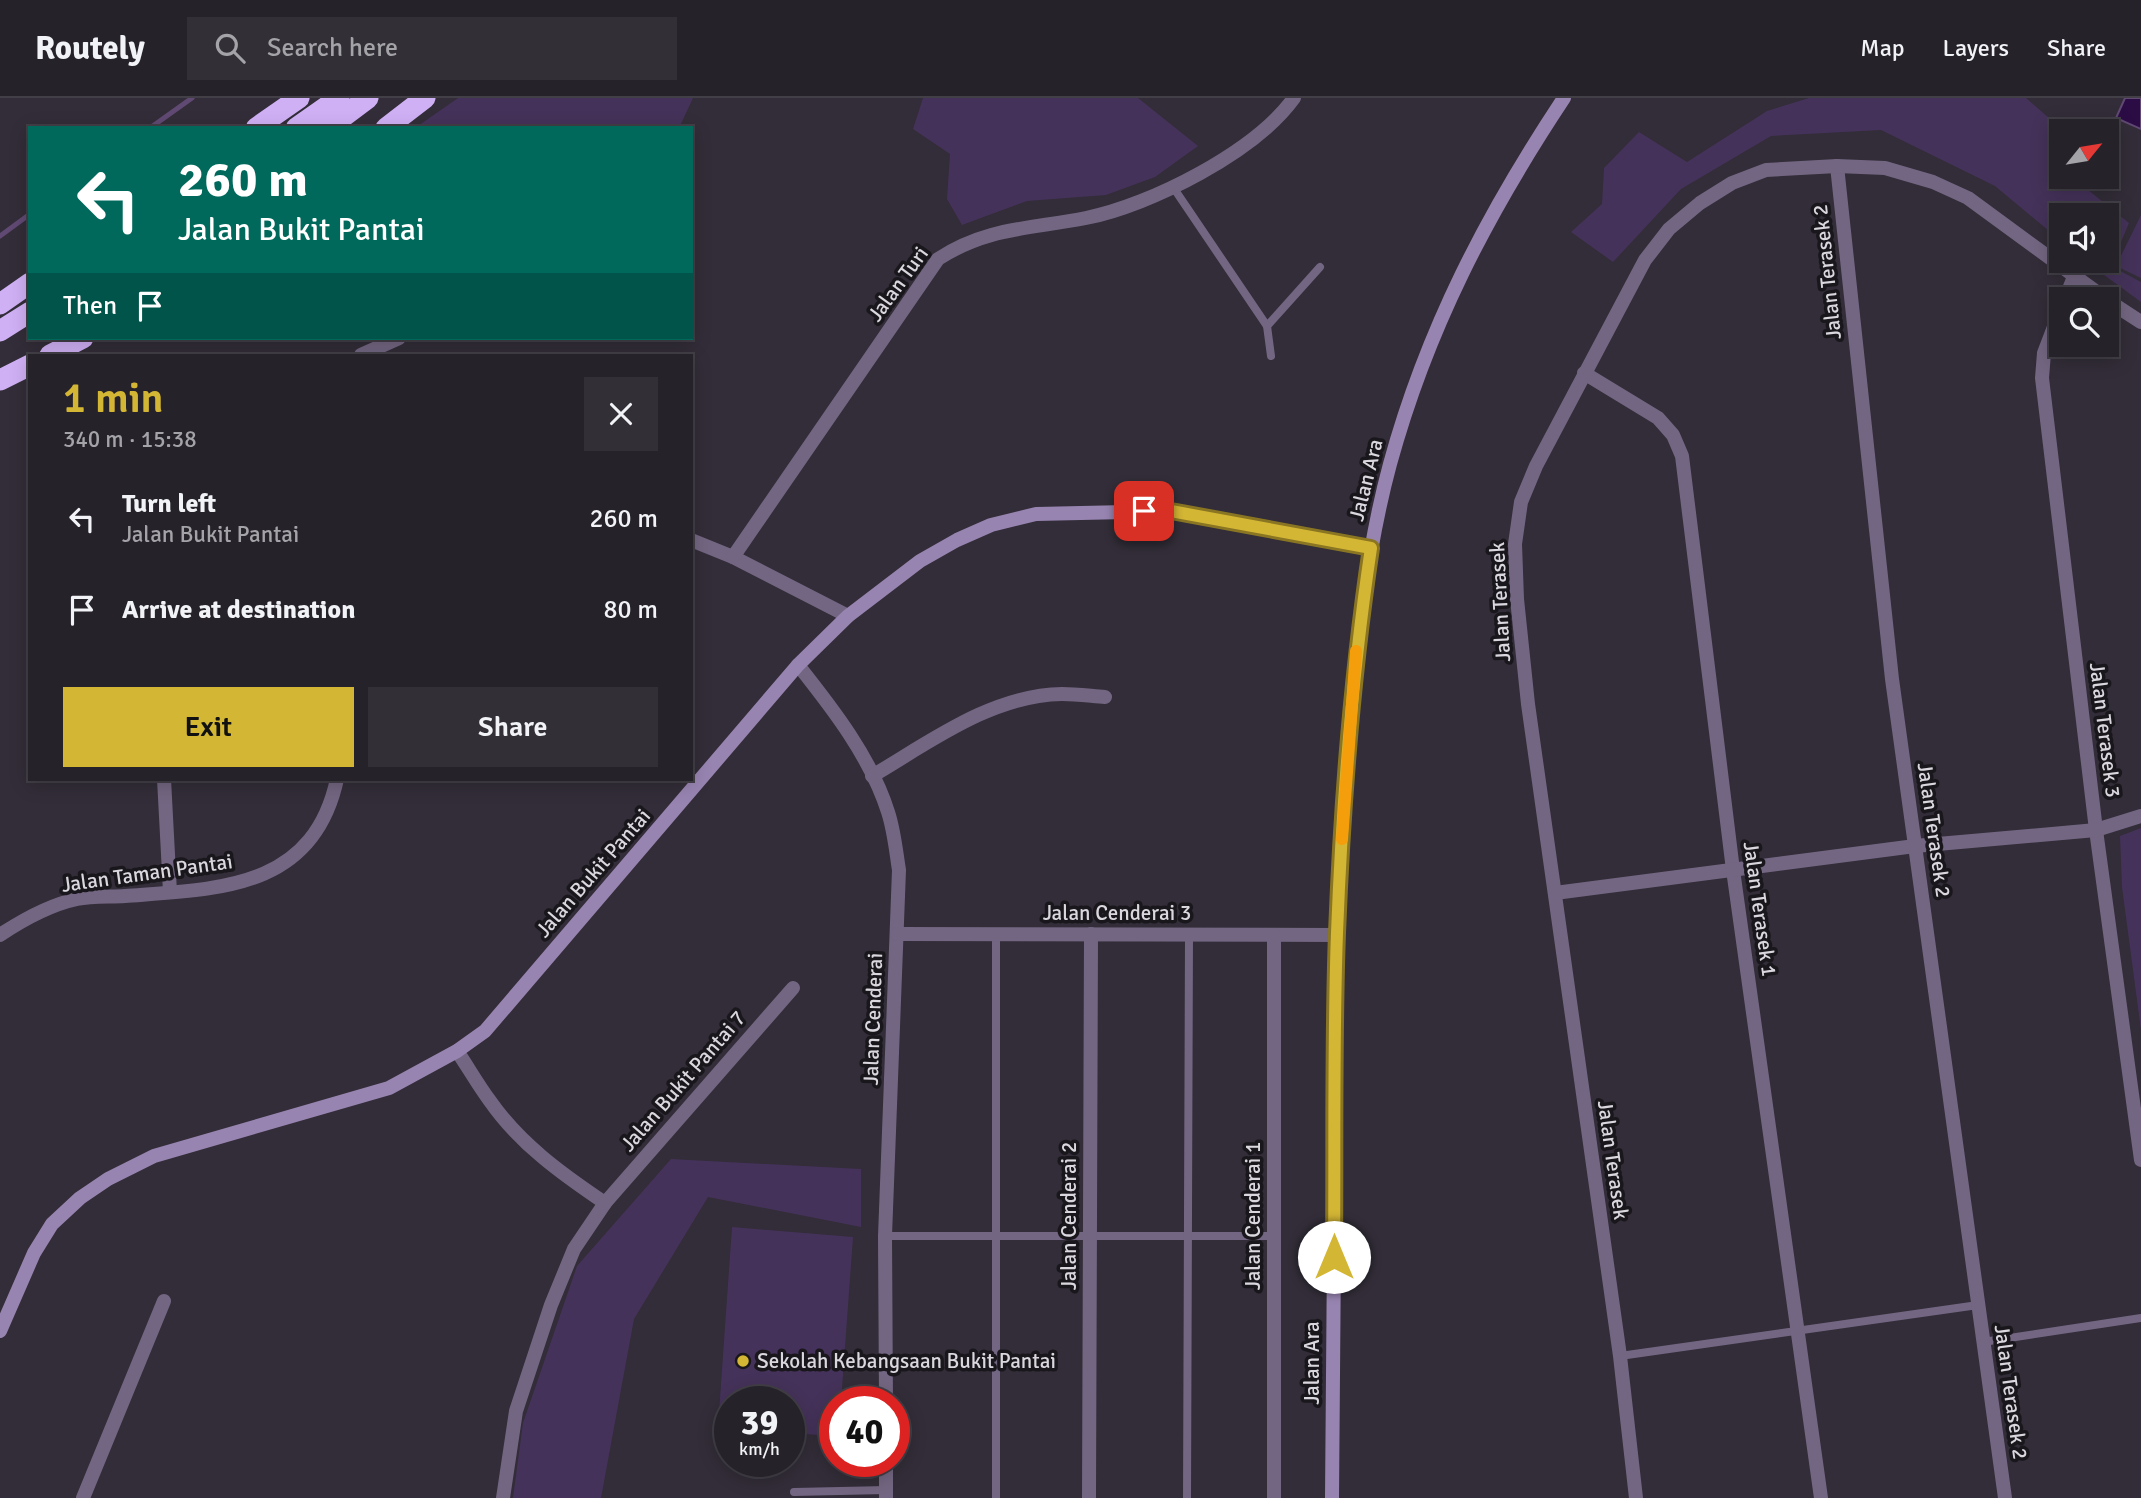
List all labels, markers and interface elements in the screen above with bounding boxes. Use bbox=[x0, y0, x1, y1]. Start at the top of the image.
search box bbox=[187, 17, 677, 80]
text: Routely bbox=[35, 28, 145, 69]
icon: search bbox=[211, 29, 249, 67]
text: Search here bbox=[267, 32, 398, 64]
text: Map bbox=[1860, 33, 1905, 63]
text: Layers bbox=[1943, 33, 2009, 63]
text: Share bbox=[2047, 33, 2106, 63]
north arrow bbox=[2049, 119, 2119, 189]
map controls bbox=[2049, 119, 2119, 357]
text: 260 m bbox=[178, 150, 308, 210]
icon: left bbox=[63, 154, 154, 245]
street label: Jalan Terasek 2 bbox=[1807, 203, 1847, 341]
button: sound bbox=[2049, 203, 2119, 273]
text: Jalan Bukit Pantai bbox=[178, 210, 425, 249]
street label: Jalan Turi bbox=[862, 241, 934, 327]
icon: arrive bbox=[131, 287, 169, 325]
button: search bbox=[2049, 287, 2119, 357]
text: Then bbox=[63, 290, 117, 322]
text: 1 min bbox=[63, 373, 164, 424]
button: close bbox=[584, 377, 658, 451]
text: 340 m · 15:38 bbox=[63, 425, 197, 454]
street label: Jalan Ara bbox=[1343, 436, 1389, 524]
pin bbox=[1114, 481, 1174, 541]
text: Turn left bbox=[122, 488, 216, 520]
icon: arrive bbox=[1125, 492, 1163, 530]
icon: left bbox=[63, 500, 101, 538]
text: 260 m bbox=[589, 503, 658, 535]
text: Jalan Bukit Pantai bbox=[122, 520, 299, 549]
street label: Jalan Terasek bbox=[1484, 541, 1516, 663]
icon: arrive bbox=[63, 591, 101, 629]
text: Arrive at destination bbox=[122, 594, 355, 626]
text: 80 m bbox=[603, 594, 658, 626]
street label: Jalan Terasek 3 bbox=[2084, 661, 2126, 799]
button: Exit bbox=[63, 687, 354, 767]
button: Share bbox=[368, 687, 658, 767]
street label: Jalan Terasek 2 bbox=[1912, 761, 1956, 899]
street label: Jalan Bukit Pantai bbox=[530, 803, 656, 943]
street label: Jalan Terasek 1 bbox=[1738, 840, 1782, 978]
street label: Jalan Taman Pantai bbox=[60, 848, 234, 898]
street label: Jalan Cenderai 3 bbox=[1043, 900, 1191, 926]
street label: Jalan Cenderai bbox=[858, 952, 888, 1086]
street label: Jalan Bukit Pantai 7 bbox=[615, 1005, 751, 1157]
street label: Jalan Terasek bbox=[1592, 1099, 1634, 1222]
street label: Jalan Cenderai 2 bbox=[1056, 1142, 1082, 1290]
street label: Jalan Cenderai 1 bbox=[1240, 1142, 1266, 1290]
position arrow bbox=[1297, 1220, 1371, 1294]
street label: Jalan Ara bbox=[1299, 1321, 1325, 1405]
street label: Jalan Terasek 2 bbox=[1989, 1323, 2033, 1461]
place label: Sekolah Kebangsaan Bukit Pantai bbox=[757, 1348, 1056, 1374]
marker: Sekolah Kebangsaan Bukit Pantai bbox=[735, 1353, 751, 1369]
speed limit sign: 40 bbox=[819, 1386, 910, 1477]
text: 39 bbox=[741, 1401, 778, 1444]
text: km/h bbox=[739, 1438, 780, 1460]

